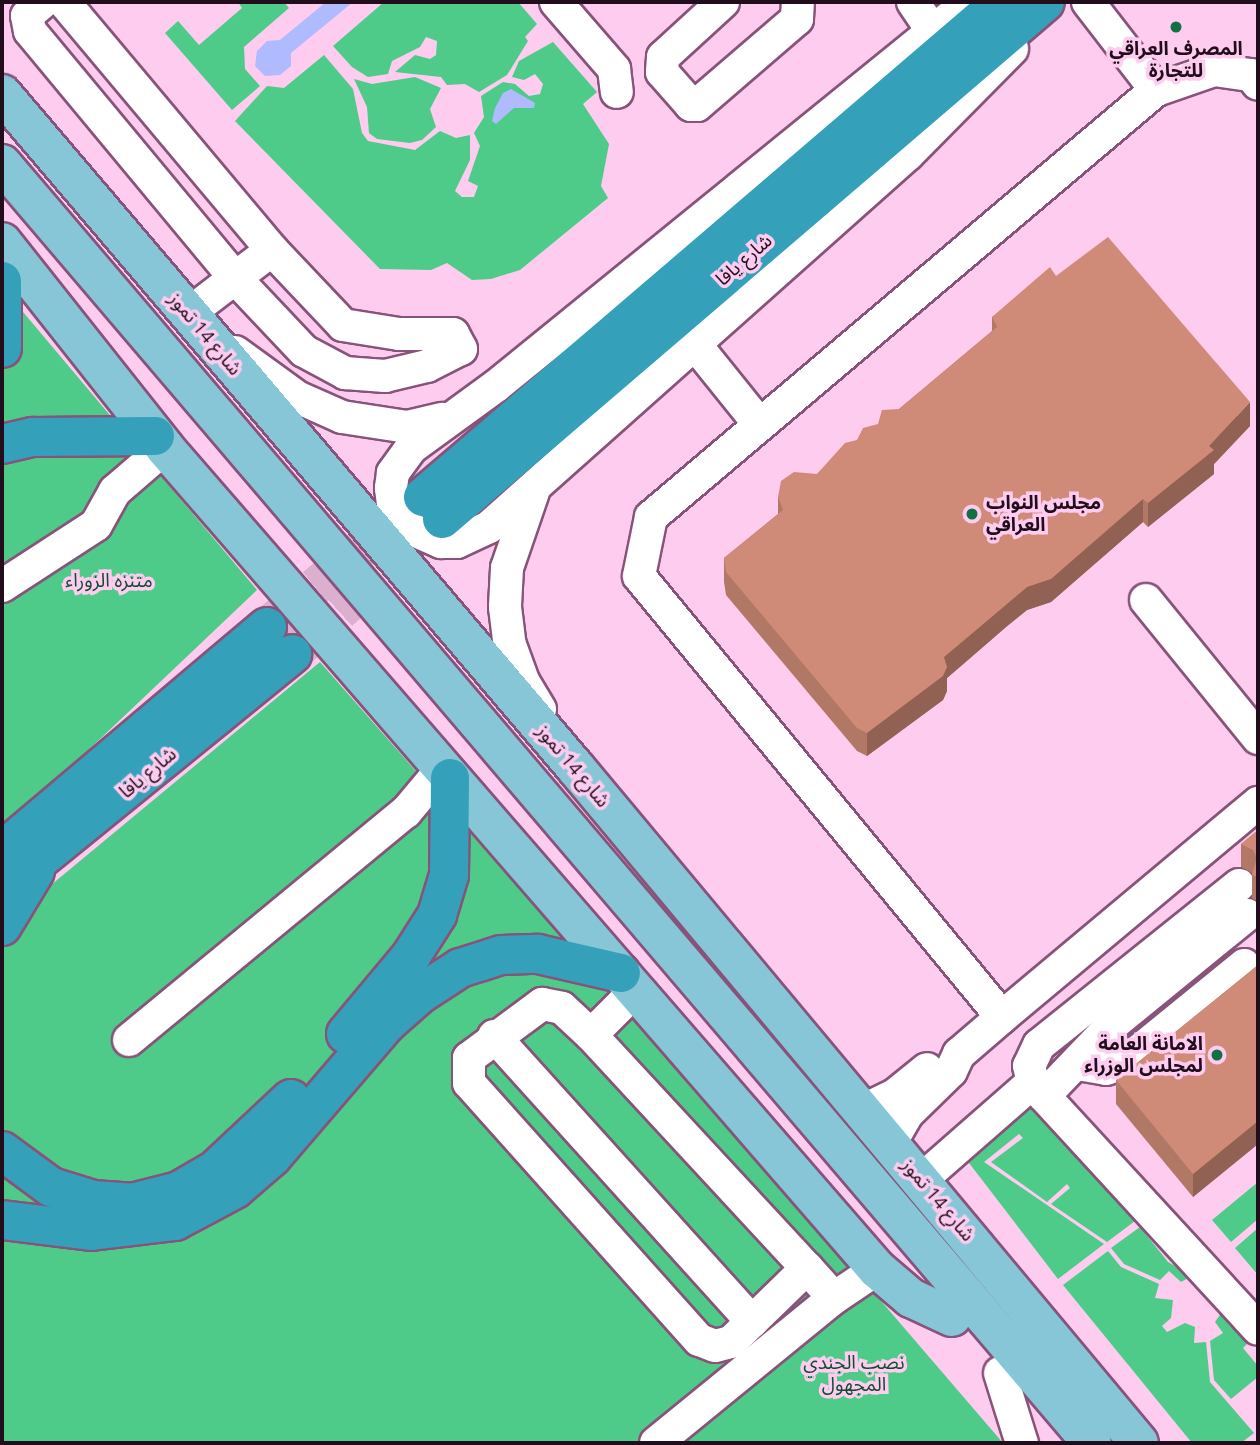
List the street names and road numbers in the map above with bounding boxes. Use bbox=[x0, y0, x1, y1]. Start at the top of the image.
street label: شارع يافا bbox=[711, 229, 777, 291]
street label: شارع 14 تموز bbox=[164, 288, 246, 380]
street label: شارع 14 تموز bbox=[532, 720, 614, 812]
street label: شارع يافا bbox=[115, 743, 181, 803]
street label: شارع 14 تموز bbox=[897, 1154, 979, 1246]

